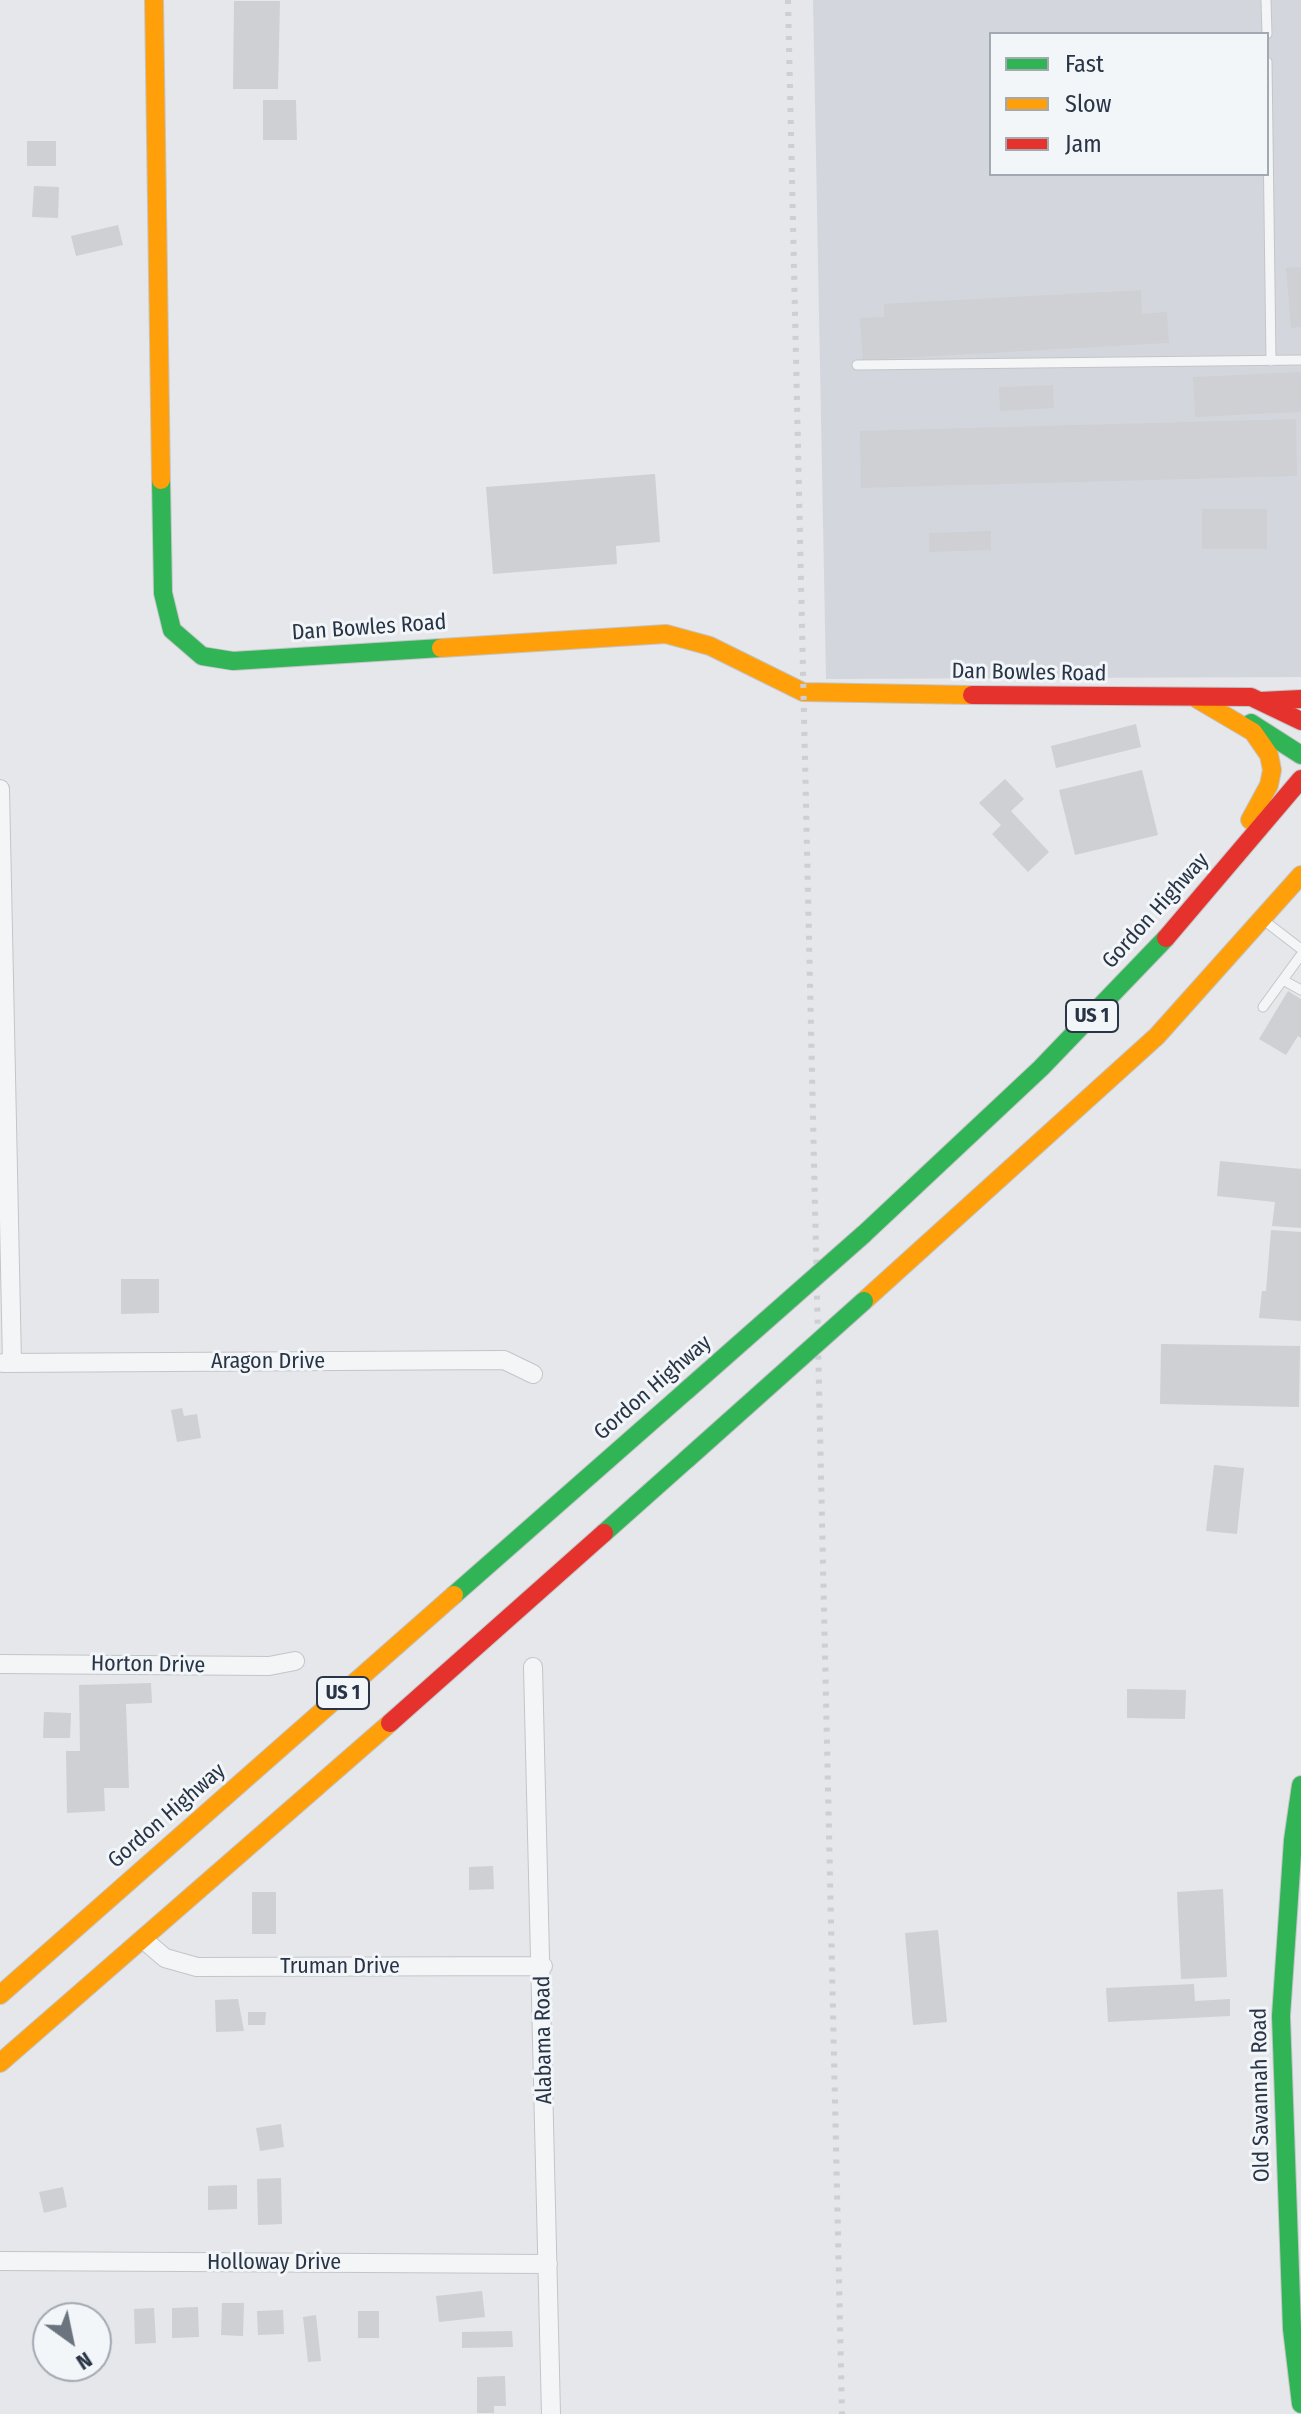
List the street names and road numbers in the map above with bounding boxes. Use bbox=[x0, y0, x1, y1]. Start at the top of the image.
street label: Dan Bowles Road bbox=[291, 609, 447, 647]
street label: Dan Bowles Road bbox=[951, 658, 1107, 688]
street label: Gordon Highway bbox=[1097, 848, 1215, 974]
road number: US 1 bbox=[1066, 1000, 1118, 1032]
street label: Gordon Highway bbox=[589, 1330, 717, 1446]
street label: Aragon Drive bbox=[211, 1349, 325, 1375]
street label: Horton Drive bbox=[91, 1651, 205, 1679]
road number: US 1 bbox=[317, 1677, 369, 1709]
street label: Gordon Highway bbox=[103, 1758, 231, 1874]
street label: Truman Drive bbox=[280, 1954, 400, 1980]
street label: Alabama Road bbox=[530, 1975, 558, 2105]
street label: Old Savannah Road bbox=[1246, 2008, 1276, 2182]
street label: Holloway Drive bbox=[207, 2250, 341, 2276]

